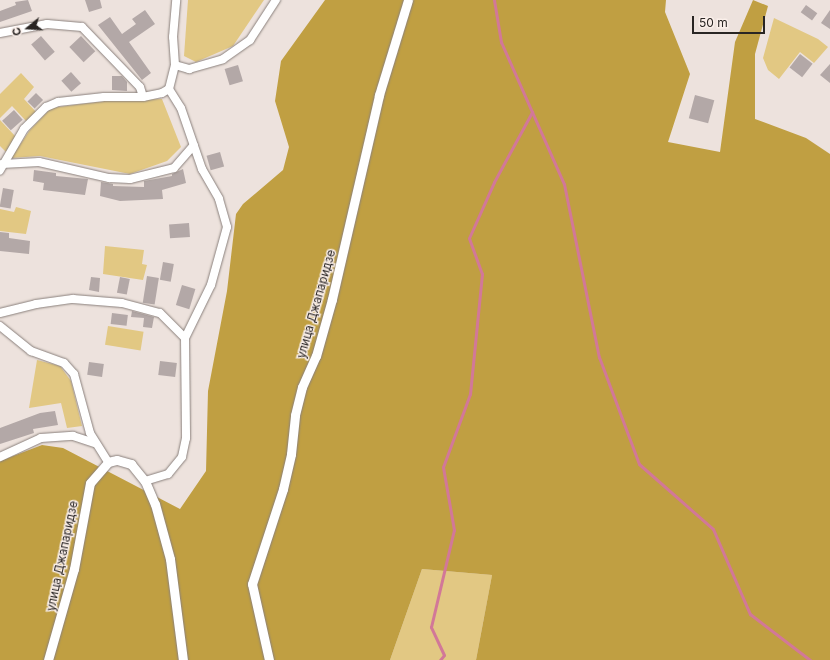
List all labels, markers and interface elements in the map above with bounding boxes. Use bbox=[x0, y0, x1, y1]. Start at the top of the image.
north arrow bbox=[8, 8, 48, 48]
scale bar bbox=[694, 8, 767, 34]
text: 50 m bbox=[699, 15, 728, 30]
text: С bbox=[9, 26, 25, 38]
street label: улица Джапаридзе bbox=[294, 248, 338, 360]
street label: улица Джапаридзе bbox=[43, 499, 81, 613]

